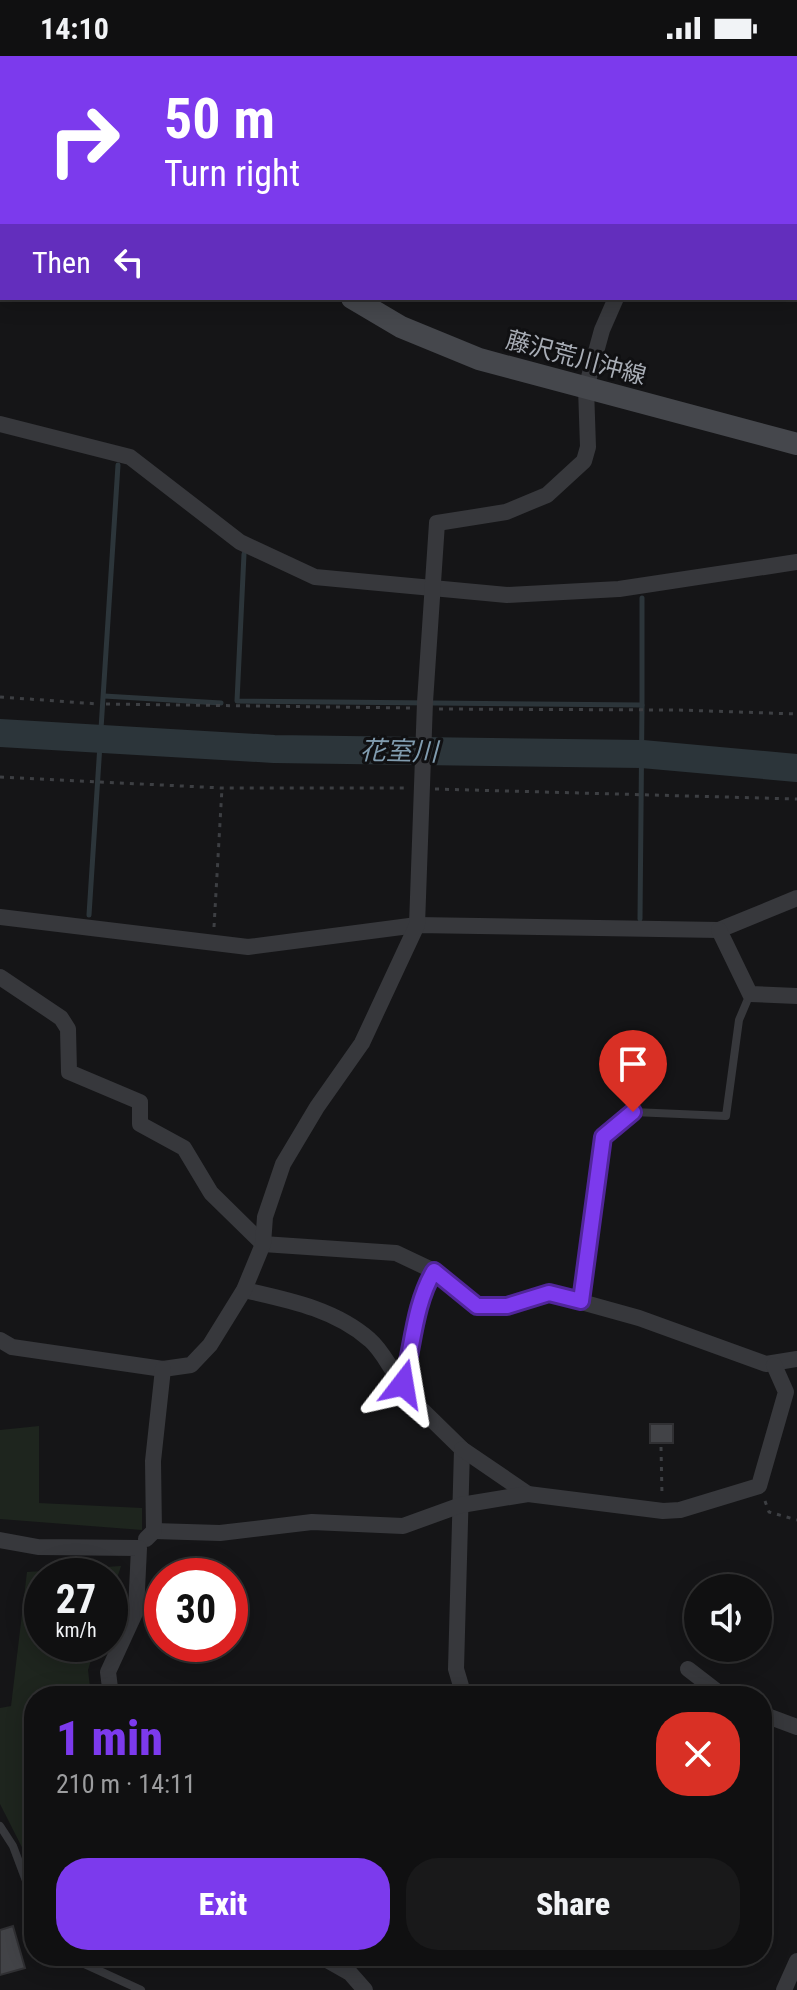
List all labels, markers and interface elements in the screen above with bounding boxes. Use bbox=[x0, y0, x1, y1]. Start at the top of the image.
text: 14:10 bbox=[40, 11, 109, 46]
text: 50 m bbox=[164, 86, 275, 152]
icon: right bbox=[32, 88, 136, 192]
text: Turn right bbox=[164, 153, 300, 195]
icon: left bbox=[107, 240, 151, 284]
text: Then bbox=[32, 245, 91, 280]
street label: 藤沢荒川沖線 bbox=[503, 326, 649, 390]
water label: 花室川 bbox=[360, 735, 441, 767]
pin bbox=[599, 1030, 667, 1112]
icon: arrive bbox=[611, 1042, 655, 1086]
position arrow bbox=[361, 1342, 445, 1426]
speed limit sign: 30 bbox=[144, 1558, 248, 1662]
map controls bbox=[684, 1574, 772, 1662]
button: sound bbox=[684, 1574, 772, 1662]
text: 27 bbox=[56, 1576, 96, 1623]
text: km/h bbox=[55, 1618, 97, 1642]
text: 1 min bbox=[56, 1710, 163, 1767]
button: close bbox=[656, 1712, 740, 1796]
text: 210 m · 14:11 bbox=[56, 1769, 196, 1799]
button: Exit bbox=[56, 1858, 390, 1950]
button: Share bbox=[406, 1858, 740, 1950]

